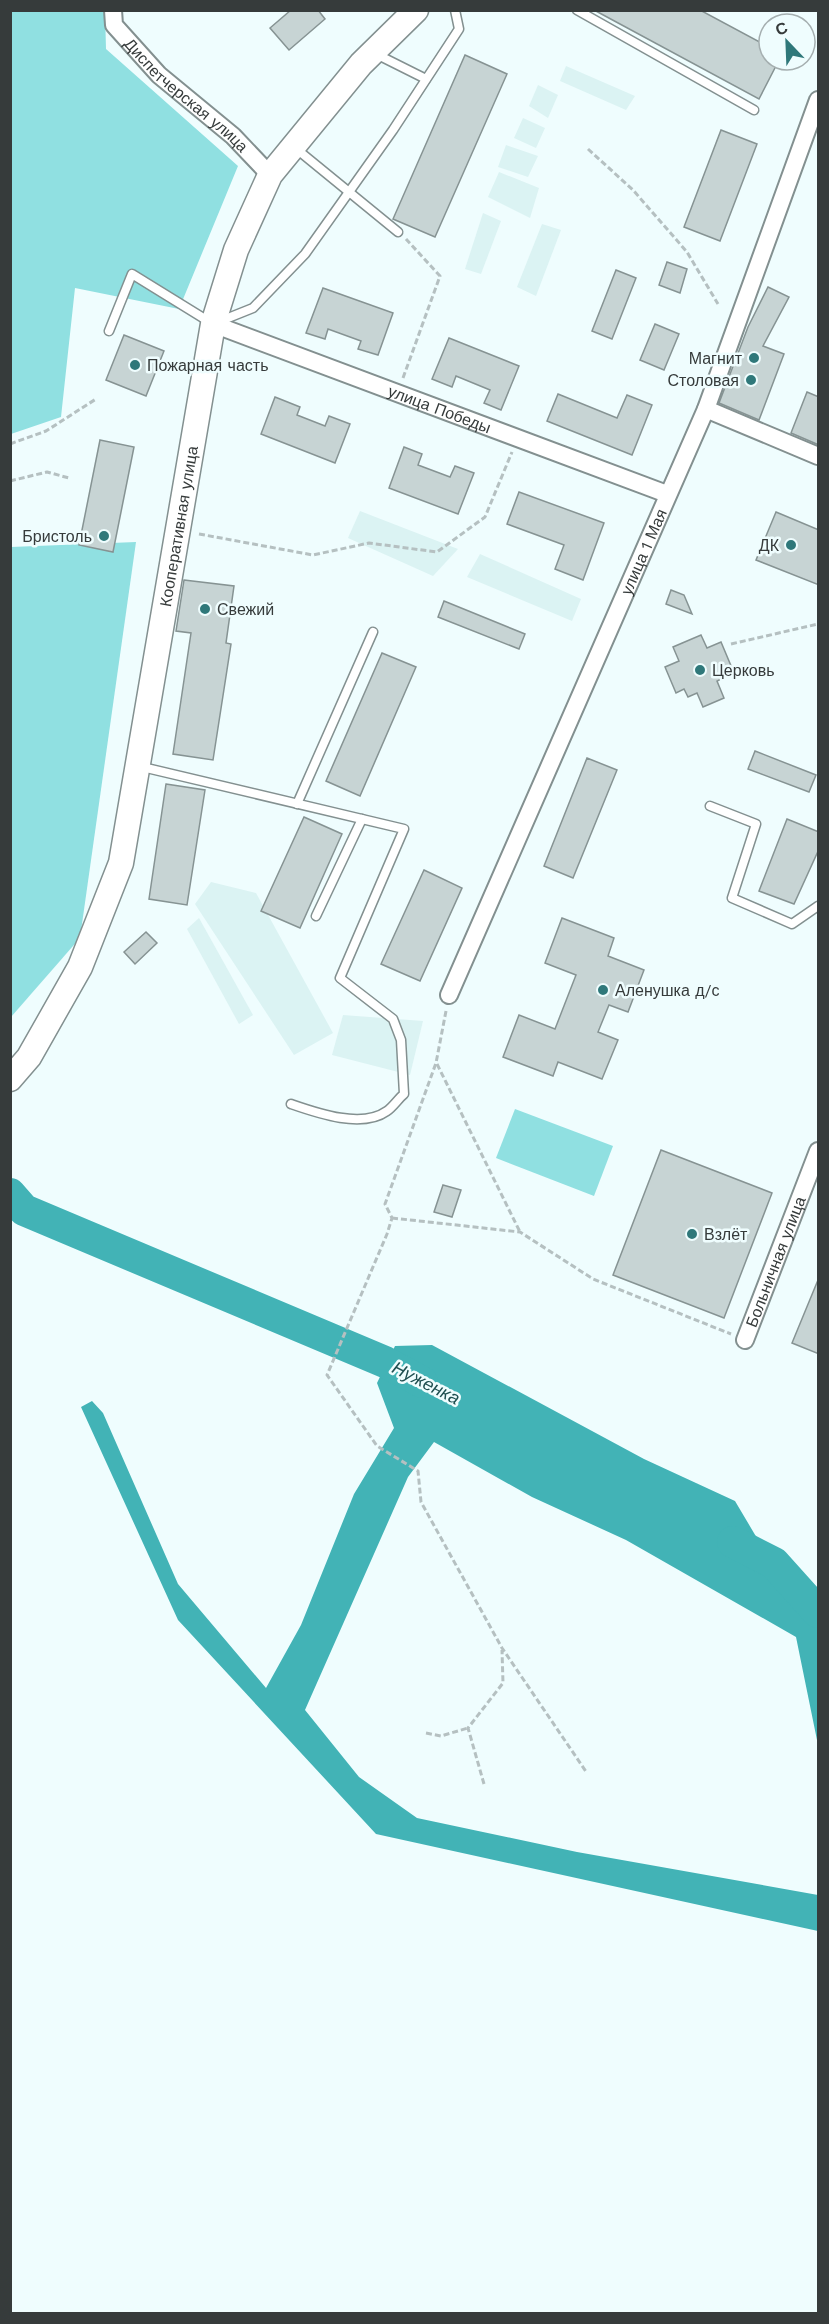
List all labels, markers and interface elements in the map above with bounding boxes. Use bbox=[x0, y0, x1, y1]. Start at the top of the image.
north arrow bbox=[757, 12, 817, 72]
text: С bbox=[772, 17, 791, 40]
street label: Диспетчерская улица bbox=[120, 34, 252, 156]
place label: Магнит bbox=[689, 349, 743, 368]
marker: Магнит bbox=[747, 351, 761, 365]
place label: Пожарная часть bbox=[147, 356, 268, 375]
marker: Пожарная часть bbox=[128, 358, 142, 372]
place label: Столовая bbox=[667, 371, 739, 390]
marker: Столовая bbox=[744, 373, 758, 387]
street label: улица Победы bbox=[385, 381, 493, 437]
street label: Кооперативная улица bbox=[156, 444, 202, 608]
street label: улица 1 Мая bbox=[617, 506, 671, 598]
place label: Бристоль bbox=[22, 527, 92, 546]
marker: Бристоль bbox=[97, 529, 111, 543]
place label: ДК bbox=[759, 536, 780, 555]
marker: ДК bbox=[784, 538, 798, 552]
place label: Свежий bbox=[217, 600, 274, 619]
marker: Свежий bbox=[198, 602, 212, 616]
place label: Церковь bbox=[712, 661, 775, 680]
marker: Церковь bbox=[693, 663, 707, 677]
place label: Аленушка д/с bbox=[615, 981, 720, 1000]
marker: Аленушка д/с bbox=[596, 983, 610, 997]
street label: Больничная улица bbox=[742, 1194, 810, 1330]
place label: Взлёт bbox=[704, 1225, 748, 1244]
marker: Взлёт bbox=[685, 1227, 699, 1241]
water label: Нуженка bbox=[389, 1357, 464, 1408]

